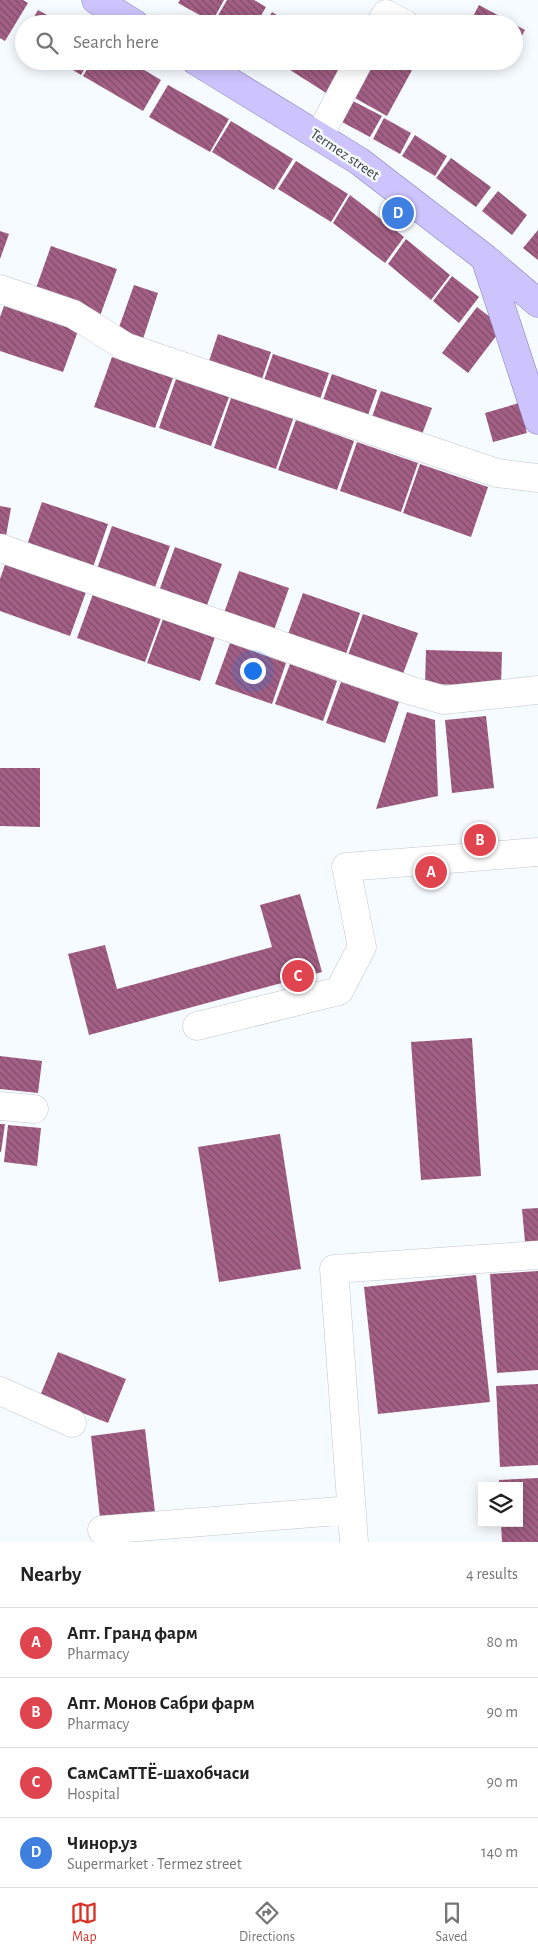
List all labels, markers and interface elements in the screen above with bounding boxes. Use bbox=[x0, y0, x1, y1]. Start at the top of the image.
search box bbox=[15, 15, 523, 70]
icon: search bbox=[33, 29, 61, 57]
text: Search here bbox=[73, 33, 159, 52]
street label: Termez street bbox=[308, 126, 382, 183]
pin: D bbox=[382, 194, 414, 232]
your location bbox=[240, 658, 266, 684]
pin: B bbox=[464, 821, 496, 859]
pin: A bbox=[415, 853, 447, 891]
pin: C bbox=[282, 957, 314, 995]
map controls bbox=[478, 1482, 523, 1527]
button: layers bbox=[478, 1482, 523, 1527]
text: Nearby bbox=[20, 1564, 81, 1585]
text: 4 results bbox=[466, 1566, 518, 1582]
text: Апт. Гранд фарм bbox=[67, 1624, 198, 1643]
text: A bbox=[31, 1634, 41, 1650]
text: 80 m bbox=[487, 1634, 518, 1650]
text: Pharmacy bbox=[67, 1646, 129, 1662]
text: Апт. Монов Сабри фарм bbox=[67, 1694, 255, 1713]
text: B bbox=[31, 1704, 41, 1720]
text: 90 m bbox=[487, 1704, 518, 1720]
text: Pharmacy bbox=[67, 1716, 129, 1732]
text: СамСамТТЁ-шахобчаси bbox=[67, 1764, 250, 1783]
text: C bbox=[32, 1774, 40, 1790]
text: 90 m bbox=[487, 1774, 518, 1790]
text: Hospital bbox=[67, 1786, 120, 1802]
text: Чинор.уз bbox=[67, 1834, 137, 1853]
text: D bbox=[31, 1844, 41, 1860]
text: 140 m bbox=[481, 1844, 518, 1860]
text: Supermarket · Termez street bbox=[67, 1856, 242, 1872]
tab: Map bbox=[70, 1899, 98, 1946]
tab: Directions bbox=[239, 1899, 295, 1946]
tab: Saved bbox=[436, 1899, 468, 1946]

